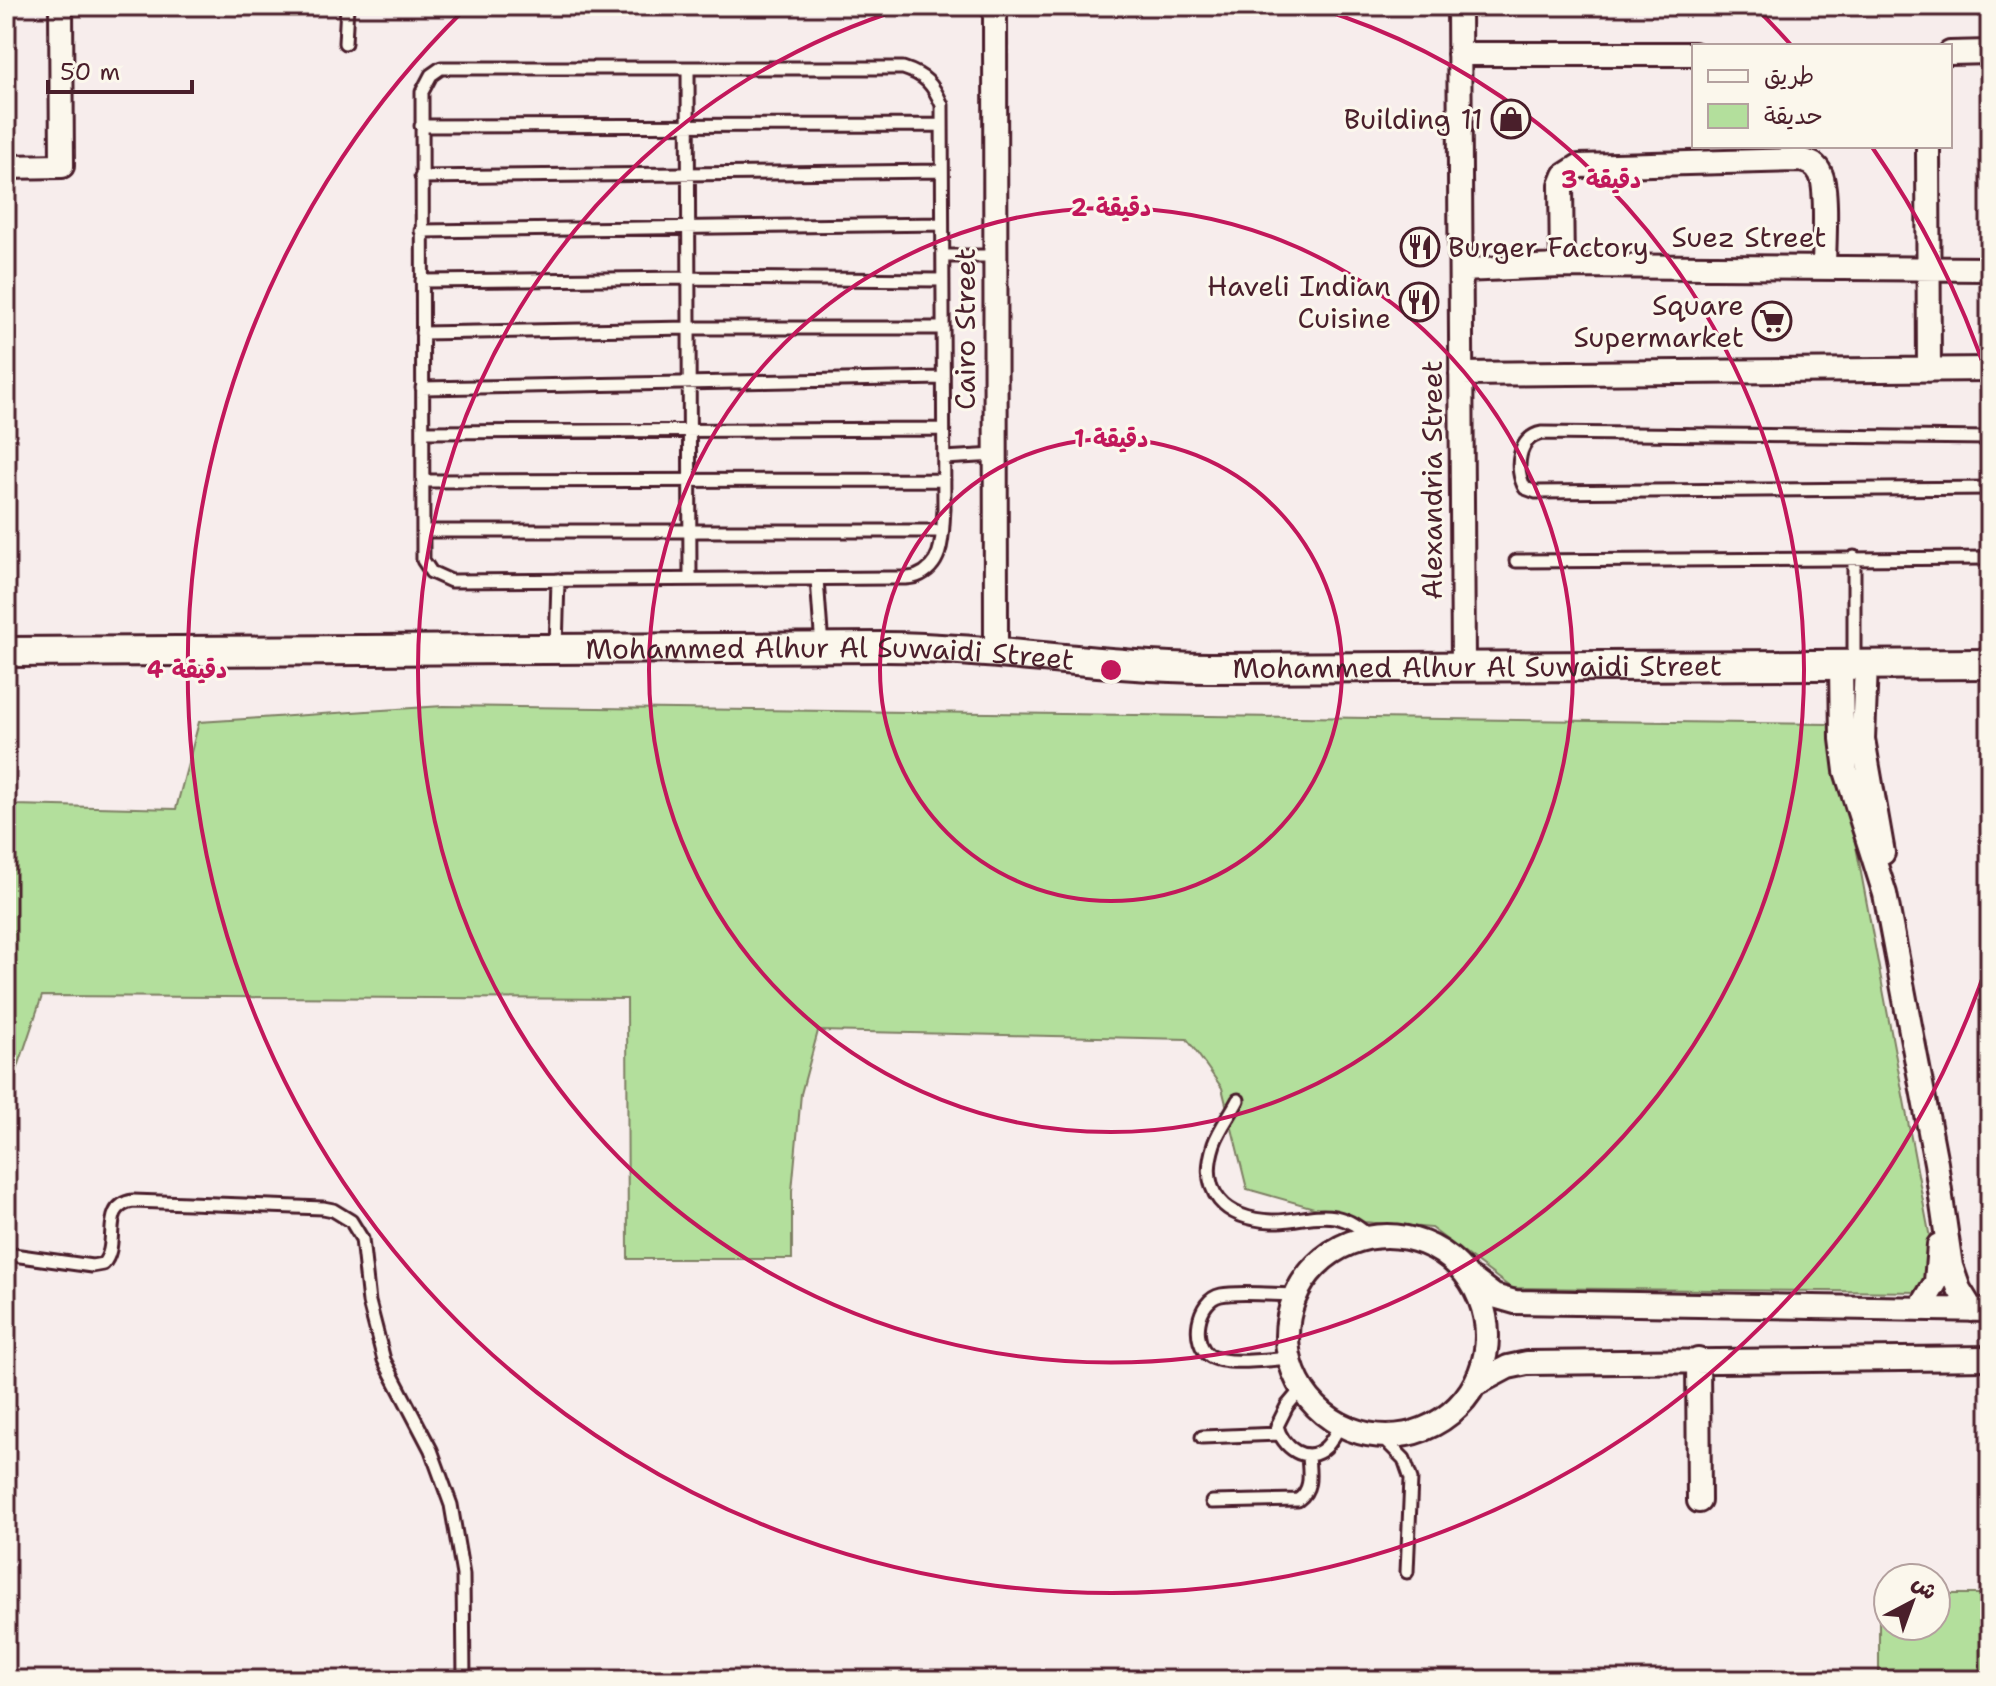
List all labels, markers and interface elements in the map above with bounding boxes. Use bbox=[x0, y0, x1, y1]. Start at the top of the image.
scale bar bbox=[48, 44, 192, 94]
legend bbox=[1692, 44, 1952, 148]
text: 50 m bbox=[60, 56, 120, 88]
text: طريق bbox=[1764, 60, 1814, 92]
shop icon: Building 11 bbox=[1490, 98, 1532, 140]
place label: Building 11 bbox=[1344, 100, 1483, 138]
text: حديقة bbox=[1764, 100, 1823, 132]
text: 3 دقيقة bbox=[1561, 164, 1641, 196]
text: 2 دقيقة bbox=[1071, 192, 1151, 224]
street label: Suez Street bbox=[1672, 218, 1826, 256]
restaurant icon: Burger Factory bbox=[1399, 226, 1441, 268]
place label: Burger Factory bbox=[1448, 228, 1649, 266]
street label: Cairo Street bbox=[946, 248, 984, 410]
place label: Haveli Indian Cuisine bbox=[1207, 267, 1391, 337]
restaurant icon: Haveli Indian Cuisine bbox=[1398, 281, 1440, 323]
place label: Square Supermarket bbox=[1573, 286, 1744, 356]
supermarket icon: Square Supermarket bbox=[1751, 300, 1793, 342]
street label: Alexandria Street bbox=[1413, 360, 1451, 600]
text: 1 دقيقة bbox=[1074, 423, 1148, 455]
street label: Mohammed Alhur Al Suwaidi Street bbox=[585, 628, 1076, 679]
street label: Mohammed Alhur Al Suwaidi Street bbox=[1232, 646, 1722, 687]
text: 4 دقيقة bbox=[147, 654, 227, 686]
centre of rings bbox=[1097, 656, 1125, 684]
north arrow bbox=[1872, 1562, 1952, 1642]
text: ش bbox=[1906, 1568, 1943, 1606]

